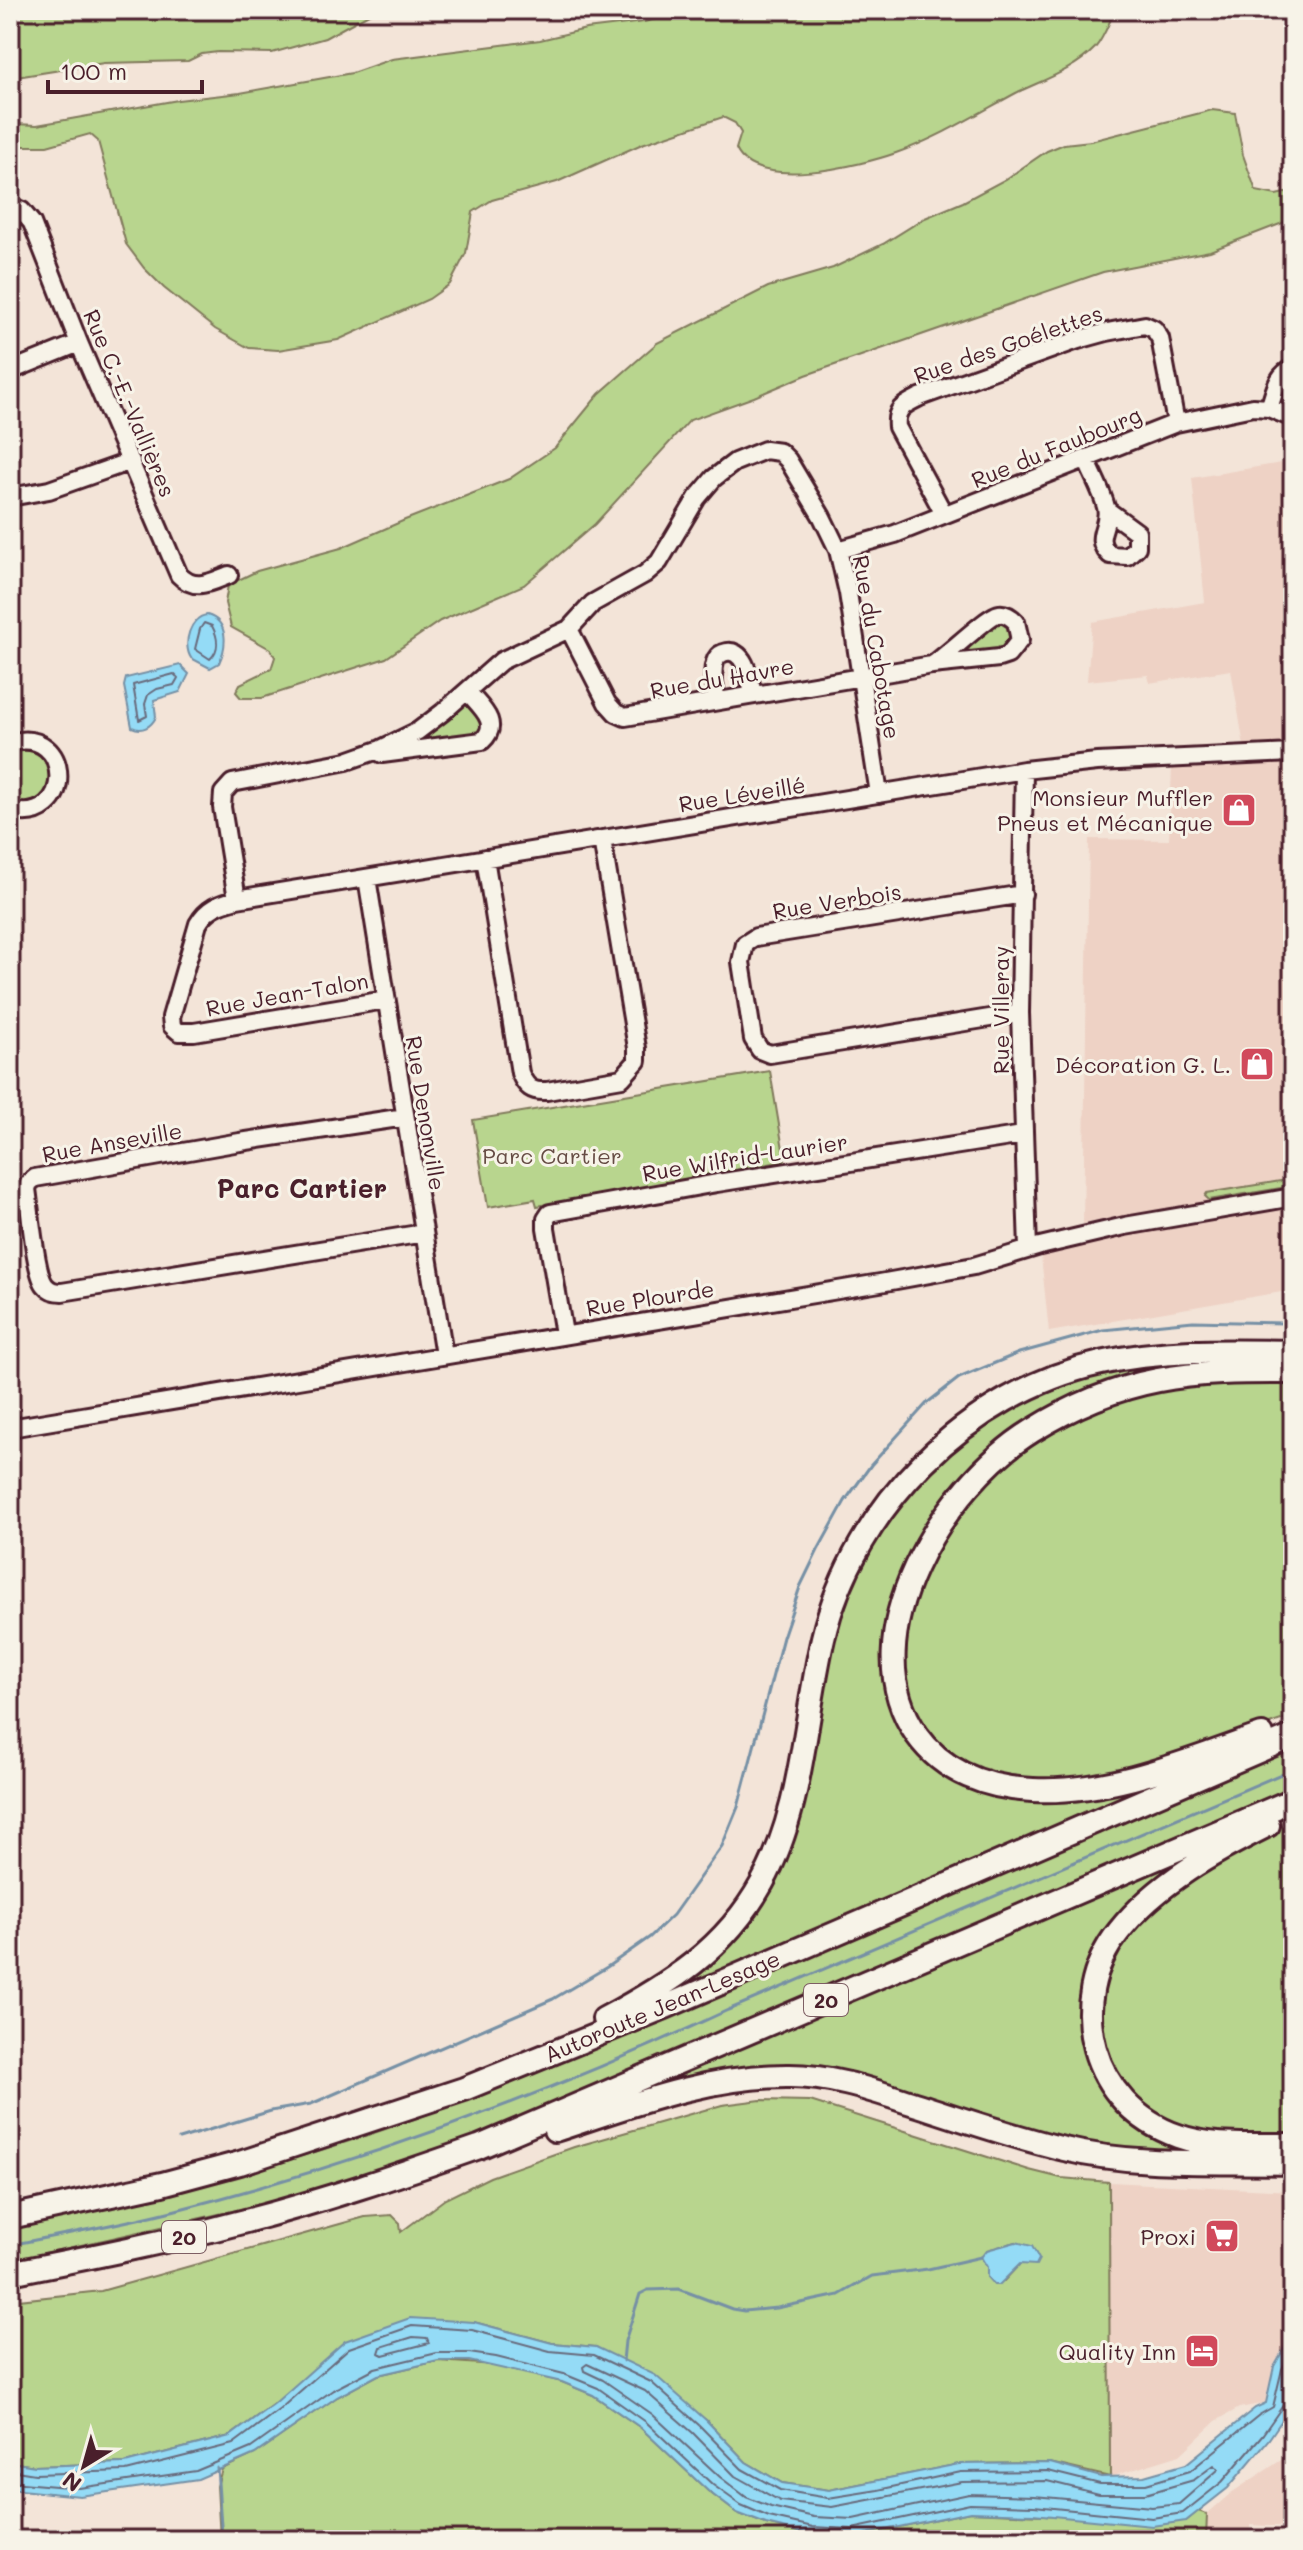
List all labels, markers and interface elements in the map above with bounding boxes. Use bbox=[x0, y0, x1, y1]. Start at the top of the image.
scale bar bbox=[48, 44, 202, 94]
text: 100 m bbox=[60, 55, 127, 86]
street label: Rue des Goélettes bbox=[910, 298, 1106, 390]
street label: Rue C.-E.-Vallières bbox=[77, 305, 183, 501]
street label: Rue du Faubourg bbox=[967, 400, 1145, 494]
street label: Rue du Cabotage bbox=[847, 553, 907, 741]
street label: Rue du Havre bbox=[648, 651, 796, 705]
street label: Rue Léveillé bbox=[677, 770, 807, 818]
place label: Monsieur Muffler Pneus et Mécanique bbox=[997, 783, 1213, 837]
shop icon: Monsieur Muffler Pneus et Mécanique bbox=[1220, 791, 1258, 829]
street label: Rue Verbois bbox=[770, 877, 904, 925]
street label: Rue Villeray bbox=[986, 946, 1015, 1074]
street label: Rue Jean-Talon bbox=[204, 965, 370, 1023]
street label: Rue Denonville bbox=[399, 1034, 453, 1192]
shop icon: Décoration G. L. bbox=[1238, 1045, 1276, 1083]
place label: Décoration G. L. bbox=[1055, 1050, 1231, 1079]
street label: Rue Anseville bbox=[40, 1115, 184, 1169]
street label: Rue Wilfrid-Laurier bbox=[640, 1126, 850, 1188]
park label: Parc Cartier bbox=[482, 1141, 622, 1170]
district label: Parc Cartier bbox=[217, 1171, 387, 1205]
street label: Rue Plourde bbox=[584, 1274, 716, 1322]
street label: Autoroute Jean-Lesage bbox=[540, 1943, 784, 2069]
road number: 20 bbox=[804, 1984, 848, 2016]
supermarket icon: Proxi bbox=[1203, 2217, 1241, 2255]
road number: 20 bbox=[162, 2221, 206, 2253]
place label: Proxi bbox=[1141, 2222, 1196, 2251]
hotel icon: Quality Inn bbox=[1183, 2332, 1221, 2370]
place label: Quality Inn bbox=[1059, 2337, 1176, 2366]
north arrow bbox=[44, 2426, 124, 2506]
text: N bbox=[56, 2466, 87, 2499]

